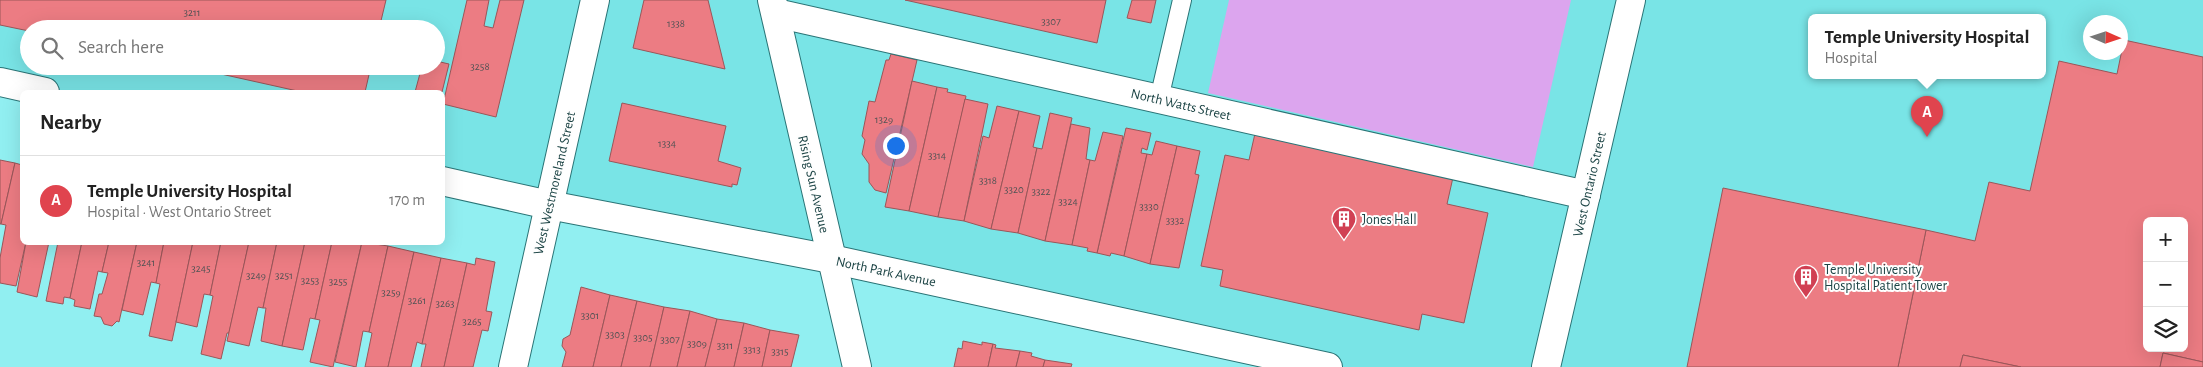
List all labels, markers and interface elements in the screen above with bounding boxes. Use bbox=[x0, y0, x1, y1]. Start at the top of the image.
house number: 3211 bbox=[183, 7, 201, 18]
popup bbox=[1808, 14, 2046, 79]
north arrow bbox=[2083, 15, 2128, 60]
house number: 3307 bbox=[1041, 16, 1061, 27]
house number: 1338 bbox=[667, 18, 685, 29]
search box bbox=[20, 20, 445, 75]
text: Temple University Hospital bbox=[1825, 28, 2029, 47]
icon: search bbox=[38, 34, 66, 62]
text: Search here bbox=[78, 38, 164, 57]
text: Hospital bbox=[1825, 50, 1877, 66]
house number: 3258 bbox=[470, 61, 490, 72]
street label: North Watts Street bbox=[1129, 87, 1233, 123]
pin: A bbox=[1911, 96, 1943, 137]
street label: West Westmoreland Street bbox=[532, 110, 578, 256]
text: Nearby bbox=[40, 112, 101, 133]
house number: 1329 bbox=[875, 114, 893, 125]
street label: West Ontario Street bbox=[1571, 130, 1609, 238]
your location bbox=[883, 133, 909, 159]
street label: Rising Sun Avenue bbox=[795, 134, 831, 235]
house number: 1334 bbox=[658, 138, 676, 149]
house number: 3314 bbox=[928, 150, 946, 161]
house number: 3318 bbox=[979, 175, 997, 186]
text: Temple University Hospital bbox=[87, 182, 292, 201]
house number: 3320 bbox=[1004, 184, 1024, 195]
house number: 3322 bbox=[1031, 186, 1051, 197]
text: A bbox=[51, 192, 61, 208]
text: 170 m bbox=[389, 192, 425, 208]
house number: 3324 bbox=[1058, 196, 1078, 207]
house number: 3330 bbox=[1139, 201, 1159, 212]
text: Hospital · West Ontario Street bbox=[87, 204, 271, 220]
building icon: Jones Hall bbox=[1331, 206, 1357, 240]
place label: Jones Hall bbox=[1362, 213, 1417, 227]
house number: 3332 bbox=[1166, 215, 1184, 226]
map controls bbox=[2143, 217, 2188, 352]
button: + bbox=[2143, 217, 2188, 262]
street label: North Park Avenue bbox=[835, 255, 937, 289]
house number: 3241 bbox=[137, 257, 155, 268]
button: − bbox=[2143, 262, 2188, 307]
house number: 3245 bbox=[191, 263, 211, 274]
place label: Temple University Hospital Patient Tower bbox=[1824, 263, 1948, 293]
building icon: Temple University Hospital Patient Tower bbox=[1793, 264, 1819, 298]
house number: 3249 bbox=[246, 270, 266, 281]
house number: 3251 bbox=[275, 270, 293, 281]
house number: 3253 bbox=[301, 275, 320, 286]
house number: 3255 bbox=[329, 276, 348, 287]
house number: 3259 bbox=[381, 287, 401, 298]
house number: 3261 bbox=[408, 295, 426, 306]
house number: 3263 bbox=[435, 298, 455, 309]
button: layers bbox=[2143, 307, 2188, 352]
house number: 3301 bbox=[581, 310, 599, 321]
house number: 3265 bbox=[462, 316, 482, 327]
house number: 3303 bbox=[605, 329, 625, 340]
house number: 3305 bbox=[633, 332, 653, 343]
house number: 3307 bbox=[660, 334, 680, 345]
house number: 3309 bbox=[687, 338, 707, 349]
house number: 3311 bbox=[717, 340, 733, 351]
house number: 3313 bbox=[743, 344, 761, 355]
house number: 3315 bbox=[771, 346, 789, 357]

